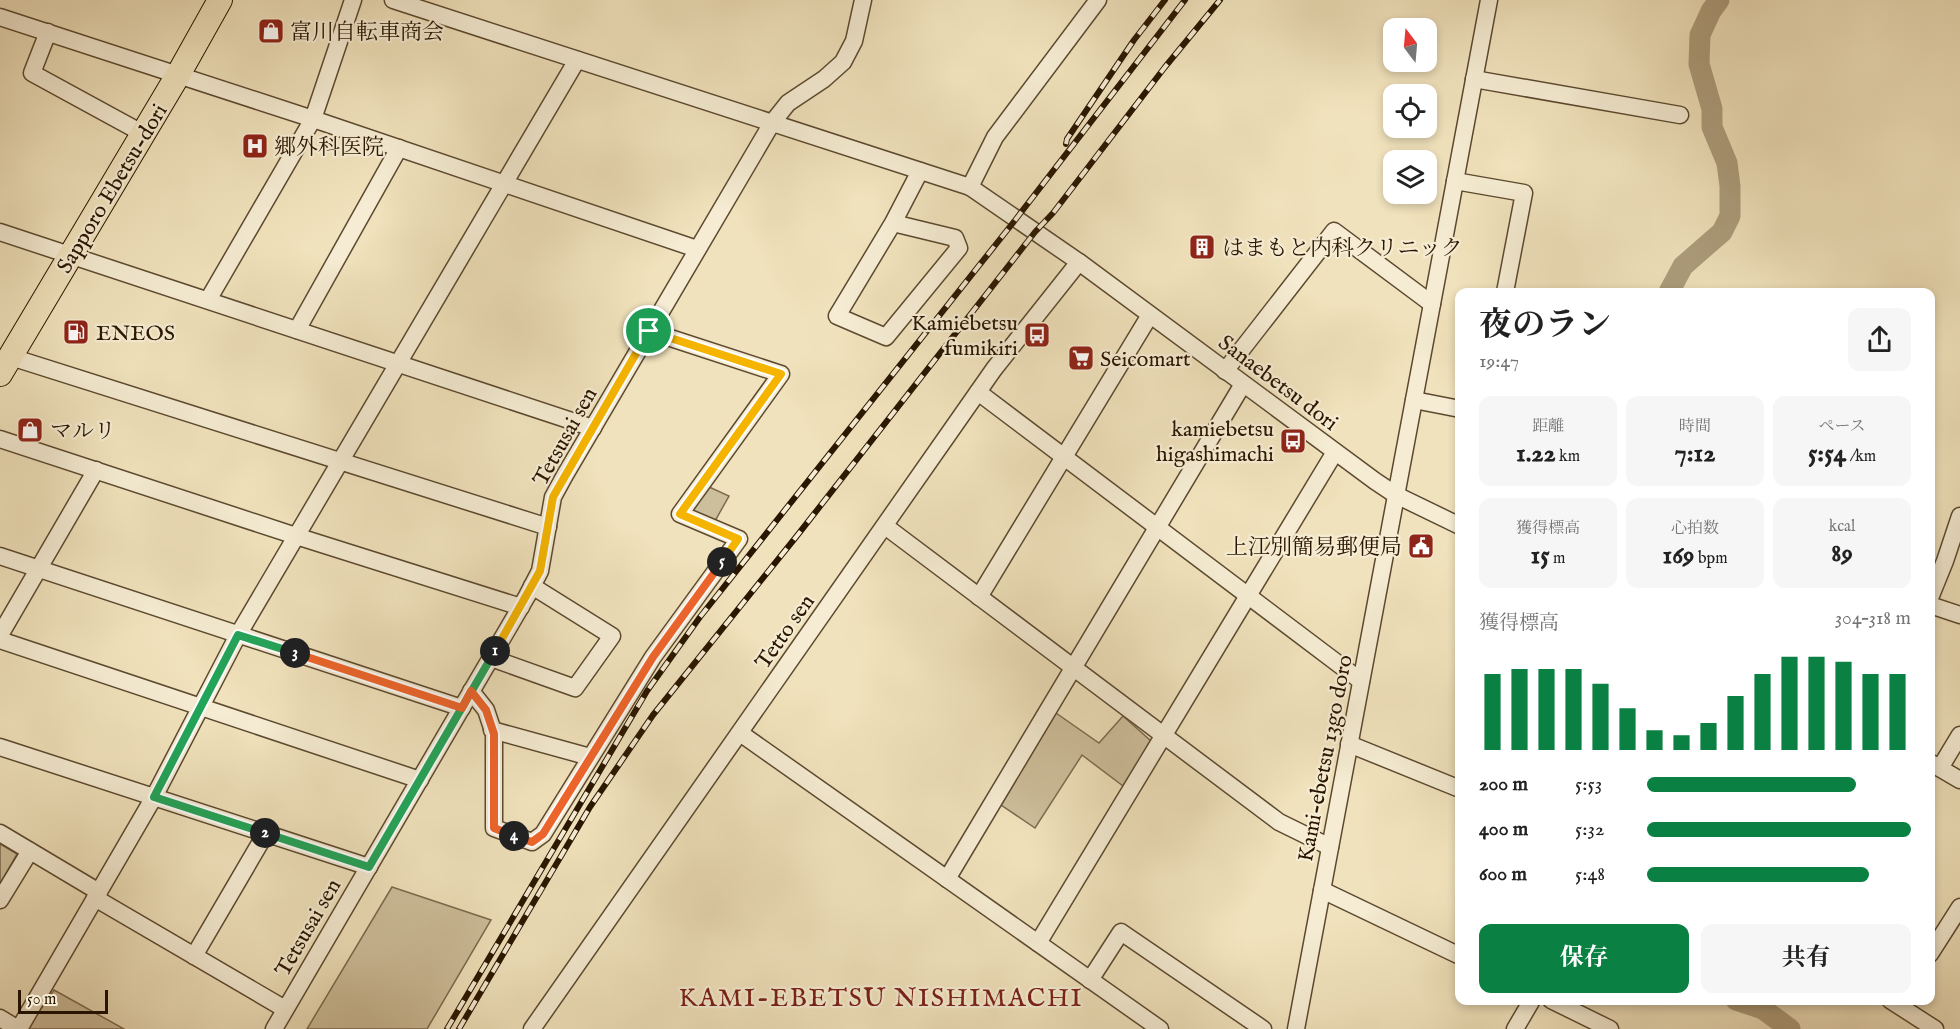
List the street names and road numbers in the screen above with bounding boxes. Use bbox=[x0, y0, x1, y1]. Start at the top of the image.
street label: Sapporo Ebetsu-dori bbox=[51, 99, 174, 279]
street label: Sanaebetsu dori bbox=[1212, 329, 1343, 438]
street label: Tetsusai sen bbox=[527, 383, 604, 491]
street label: Tetto sen bbox=[750, 589, 822, 675]
street label: Kami-ebetsu 13go doro bbox=[1292, 652, 1360, 864]
street label: Tetsusai sen bbox=[270, 874, 348, 982]

